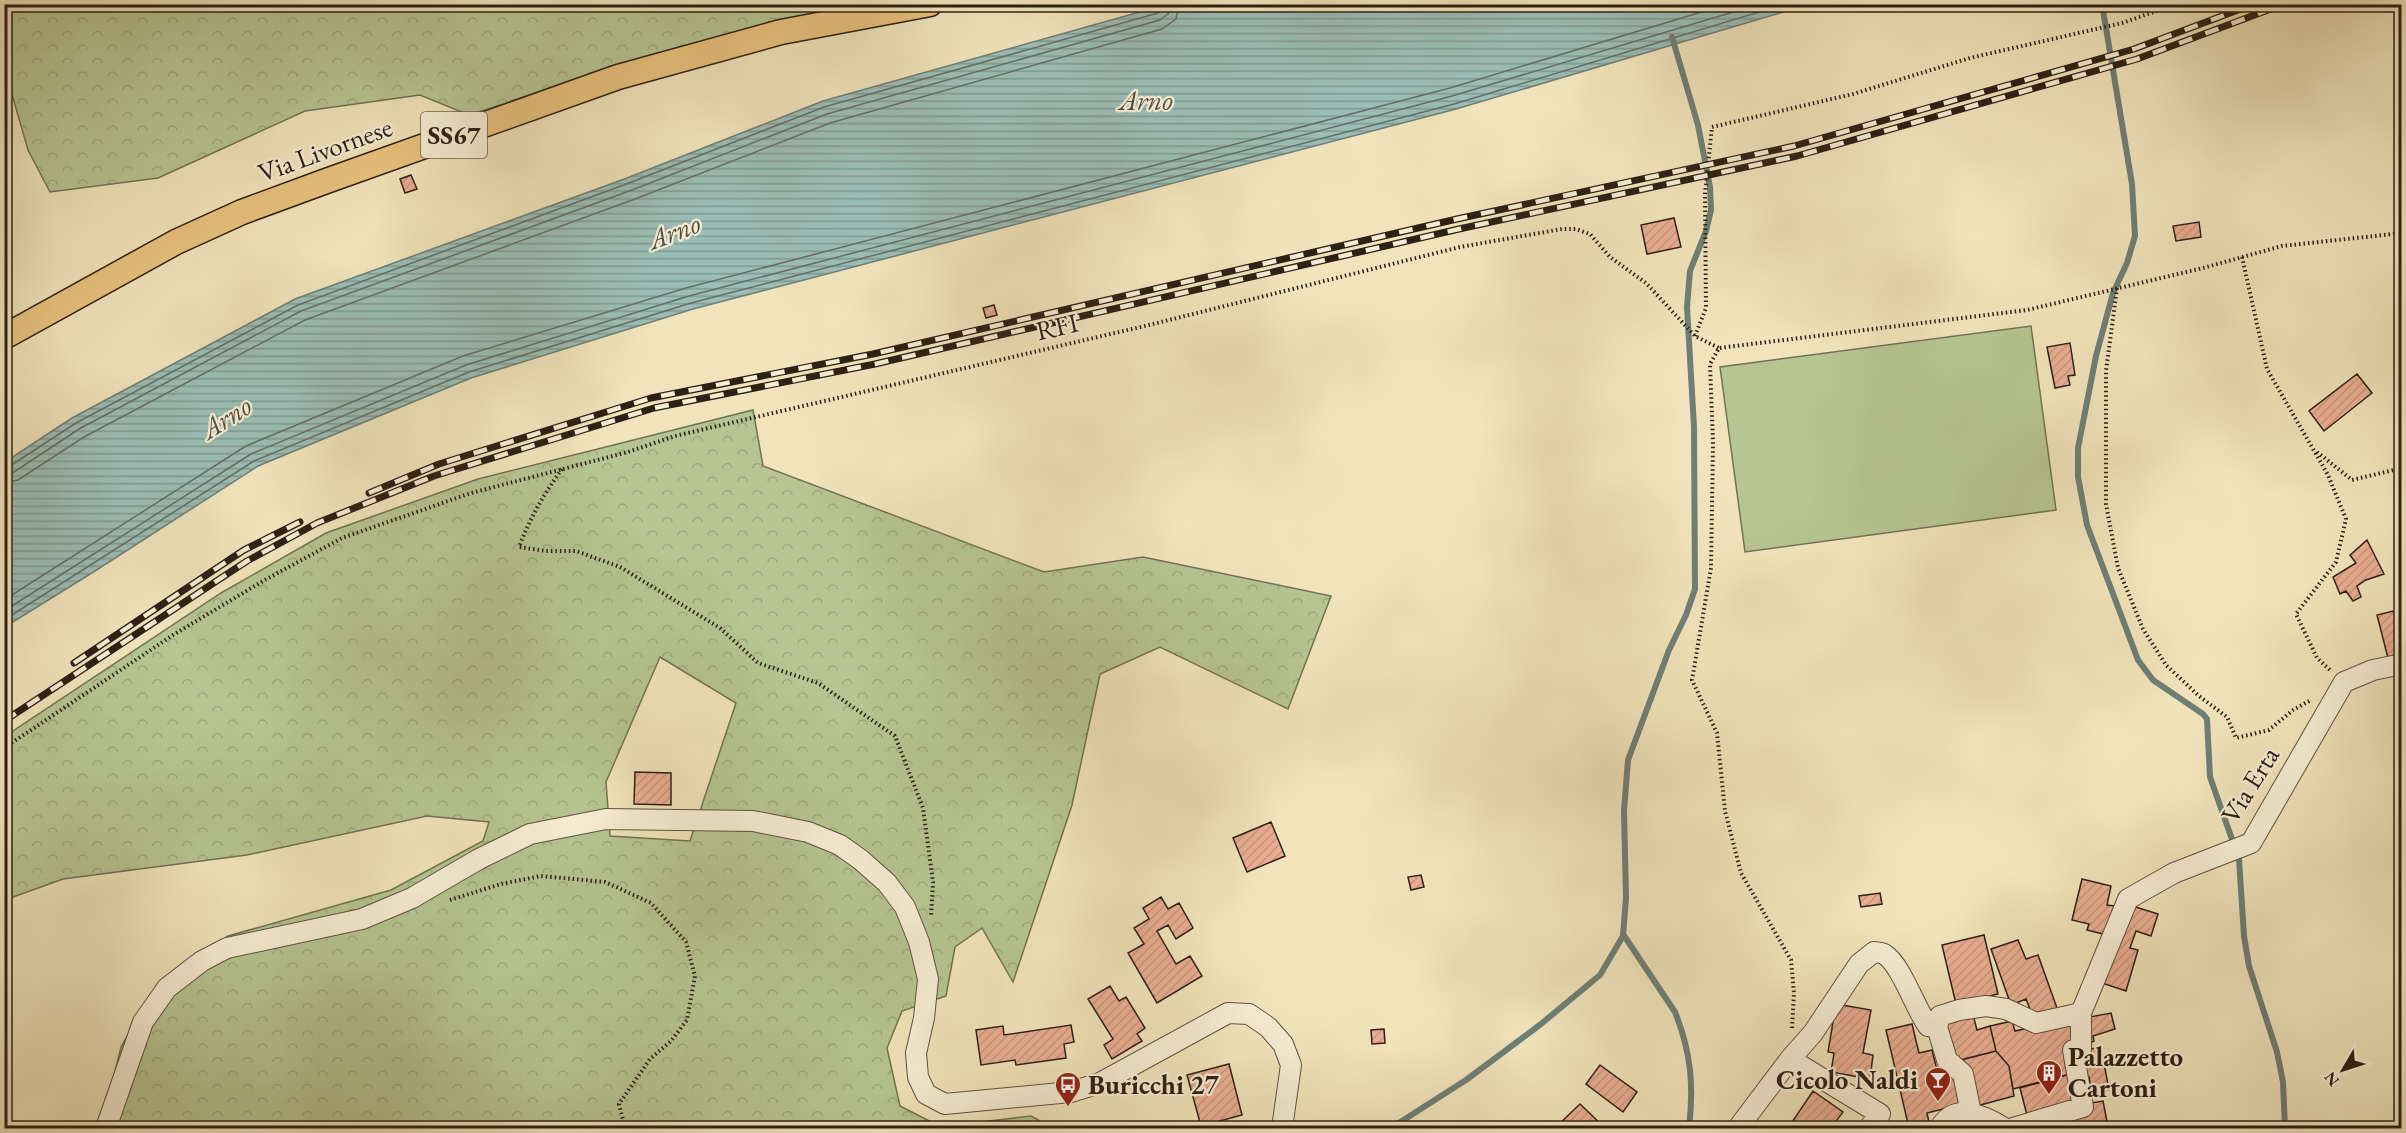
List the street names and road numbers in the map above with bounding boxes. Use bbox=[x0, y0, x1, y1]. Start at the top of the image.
street label: Via Livornese bbox=[253, 109, 397, 190]
road number: SS67 bbox=[421, 112, 487, 158]
street label: RFI bbox=[1032, 305, 1081, 348]
street label: Via Erta bbox=[2213, 740, 2287, 830]

